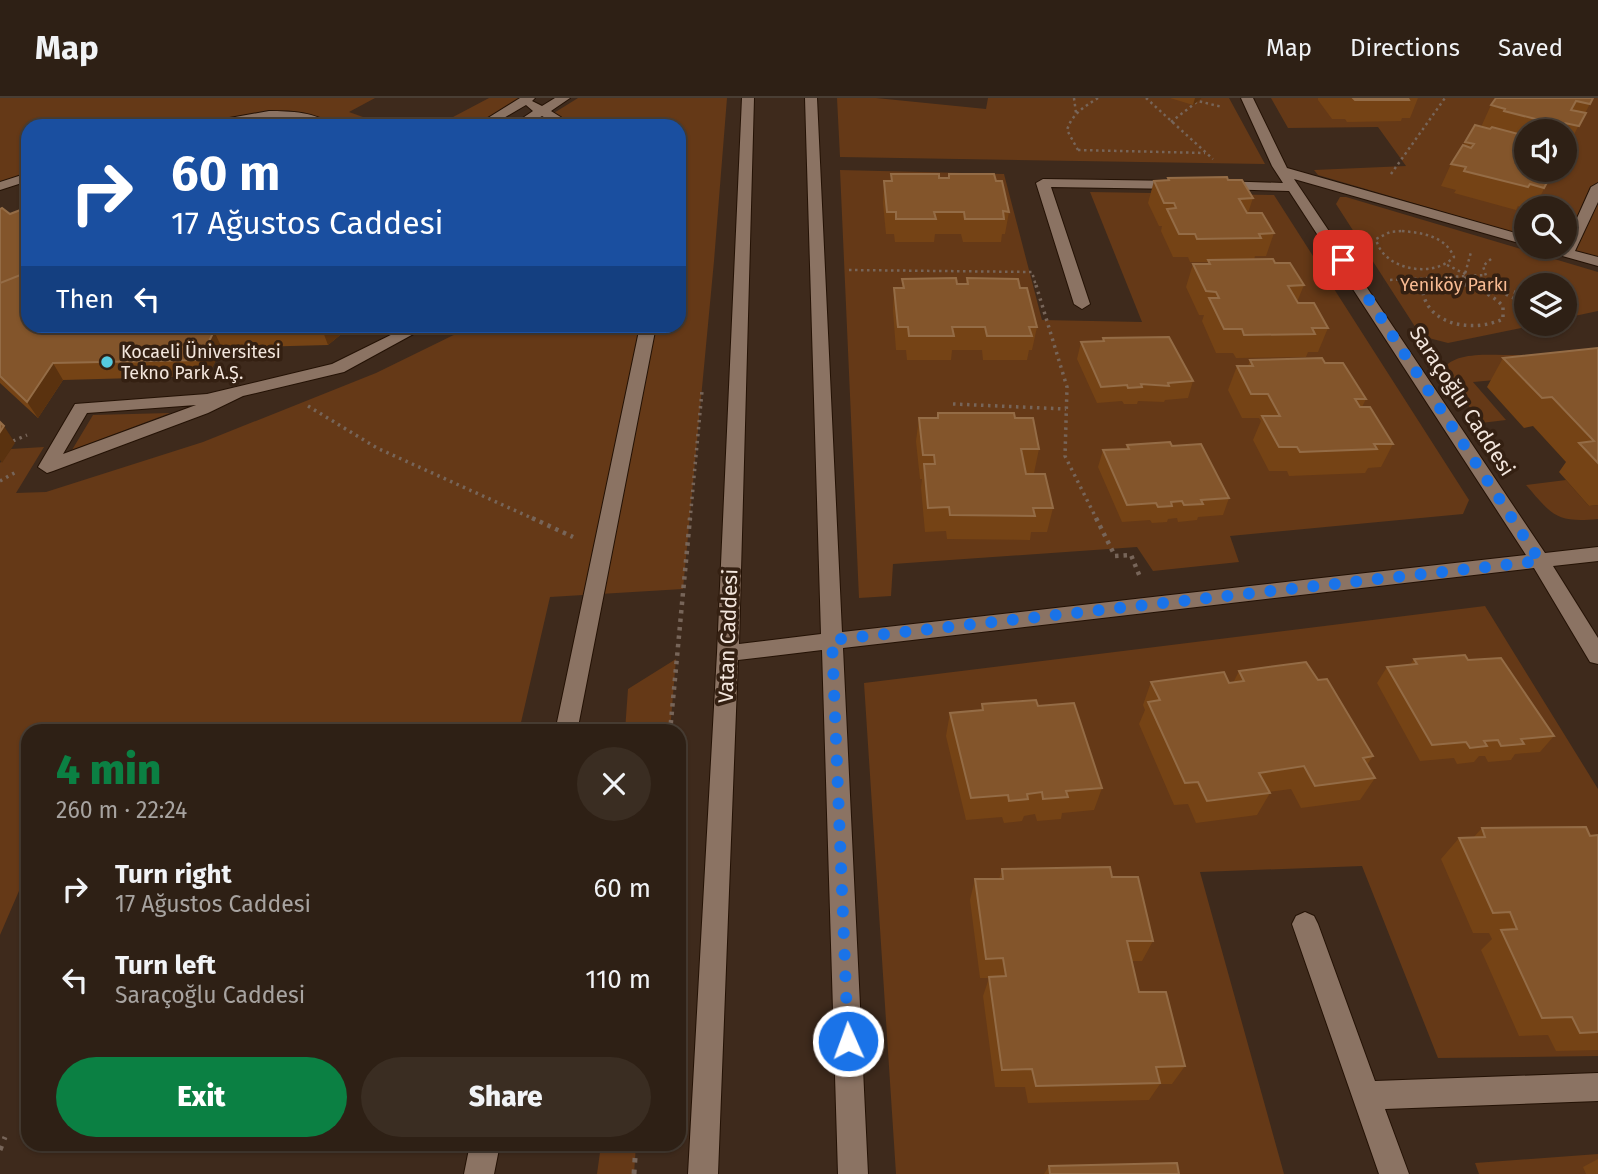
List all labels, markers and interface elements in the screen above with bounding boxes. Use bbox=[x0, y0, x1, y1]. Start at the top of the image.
text: Map bbox=[35, 28, 99, 68]
text: Map bbox=[1266, 34, 1312, 62]
text: Directions bbox=[1350, 34, 1460, 62]
text: Saved bbox=[1498, 34, 1563, 62]
map controls bbox=[1514, 119, 1577, 336]
button: sound bbox=[1514, 119, 1577, 182]
text: 60 m bbox=[171, 144, 280, 203]
icon: right bbox=[56, 147, 147, 238]
button: search bbox=[1514, 196, 1577, 259]
text: 17 Ağustos Caddesi bbox=[171, 204, 444, 242]
pin bbox=[1313, 230, 1373, 290]
icon: arrive bbox=[1324, 241, 1362, 279]
button: layers bbox=[1514, 273, 1577, 336]
park label: Yeniköy Parkı bbox=[1400, 274, 1508, 296]
icon: left bbox=[128, 280, 166, 318]
text: Then bbox=[56, 284, 114, 315]
street label: Saraçoğlu Caddesi bbox=[1404, 321, 1520, 481]
place label: Kocaeli Üniversitesi Tekno Park A.Ş. bbox=[121, 341, 281, 384]
marker: Kocaeli Üniversitesi Tekno Park A.Ş. bbox=[99, 354, 115, 370]
street label: Vatan Caddesi bbox=[713, 568, 743, 704]
text: 4 min bbox=[56, 745, 161, 795]
button: close bbox=[577, 747, 651, 821]
text: 260 m · 22:24 bbox=[56, 796, 187, 824]
text: Turn right bbox=[115, 859, 232, 890]
icon: right bbox=[56, 870, 94, 908]
text: 60 m bbox=[593, 873, 651, 904]
text: 17 Ağustos Caddesi bbox=[115, 890, 311, 918]
text: Turn left bbox=[115, 950, 216, 981]
icon: left bbox=[56, 961, 94, 999]
text: 110 m bbox=[585, 964, 651, 995]
text: Saraçoğlu Caddesi bbox=[115, 981, 305, 1009]
position arrow bbox=[811, 1004, 885, 1078]
button: Exit bbox=[56, 1057, 347, 1137]
button: Share bbox=[361, 1057, 651, 1137]

